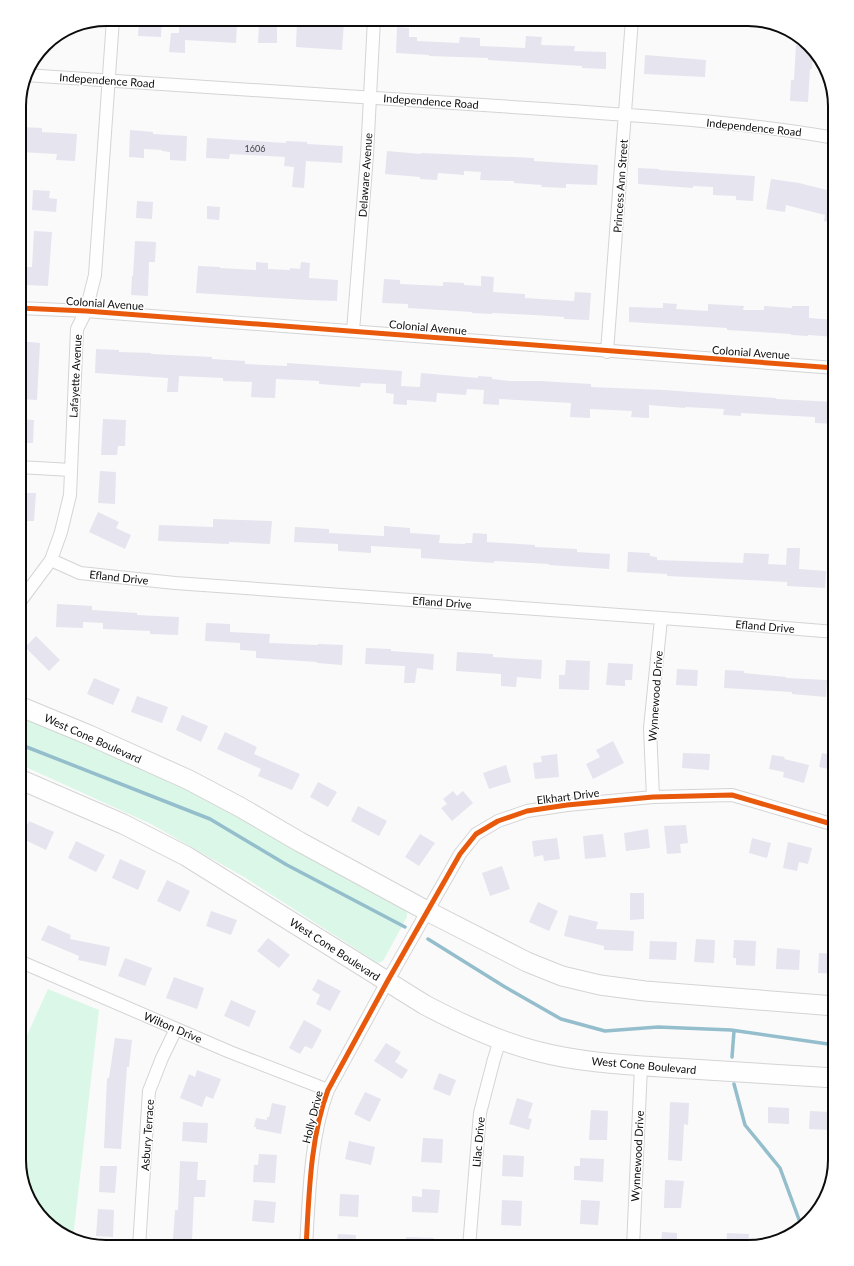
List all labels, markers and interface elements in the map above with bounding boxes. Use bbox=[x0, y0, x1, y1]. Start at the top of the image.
street label: Independence Road bbox=[59, 70, 155, 90]
street label: Independence Road bbox=[383, 91, 479, 111]
street label: Independence Road bbox=[706, 116, 802, 138]
street label: Delaware Avenue bbox=[356, 132, 374, 218]
street label: Princess Ann Street bbox=[610, 139, 630, 233]
house number: 1606 bbox=[245, 143, 265, 154]
street label: Colonial Avenue bbox=[66, 294, 145, 312]
street label: Colonial Avenue bbox=[389, 317, 468, 337]
street label: Lafayette Avenue bbox=[66, 334, 84, 418]
street label: Colonial Avenue bbox=[712, 343, 791, 361]
street label: Efland Drive bbox=[89, 567, 149, 587]
street label: Efland Drive bbox=[412, 593, 472, 611]
street label: Efland Drive bbox=[735, 617, 795, 635]
street label: Wynnewood Drive bbox=[645, 650, 665, 742]
street label: West Cone Boulevard bbox=[42, 711, 144, 765]
street label: Elkhart Drive bbox=[536, 786, 600, 806]
street label: West Cone Boulevard bbox=[287, 915, 383, 983]
street label: Wilton Drive bbox=[142, 1009, 204, 1045]
street label: West Cone Boulevard bbox=[591, 1054, 697, 1076]
street label: Holly Drive bbox=[299, 1089, 325, 1145]
street label: Asbury Terrace bbox=[138, 1099, 156, 1171]
street label: Wynnewood Drive bbox=[628, 1110, 646, 1202]
street label: Lilac Drive bbox=[469, 1116, 487, 1168]

